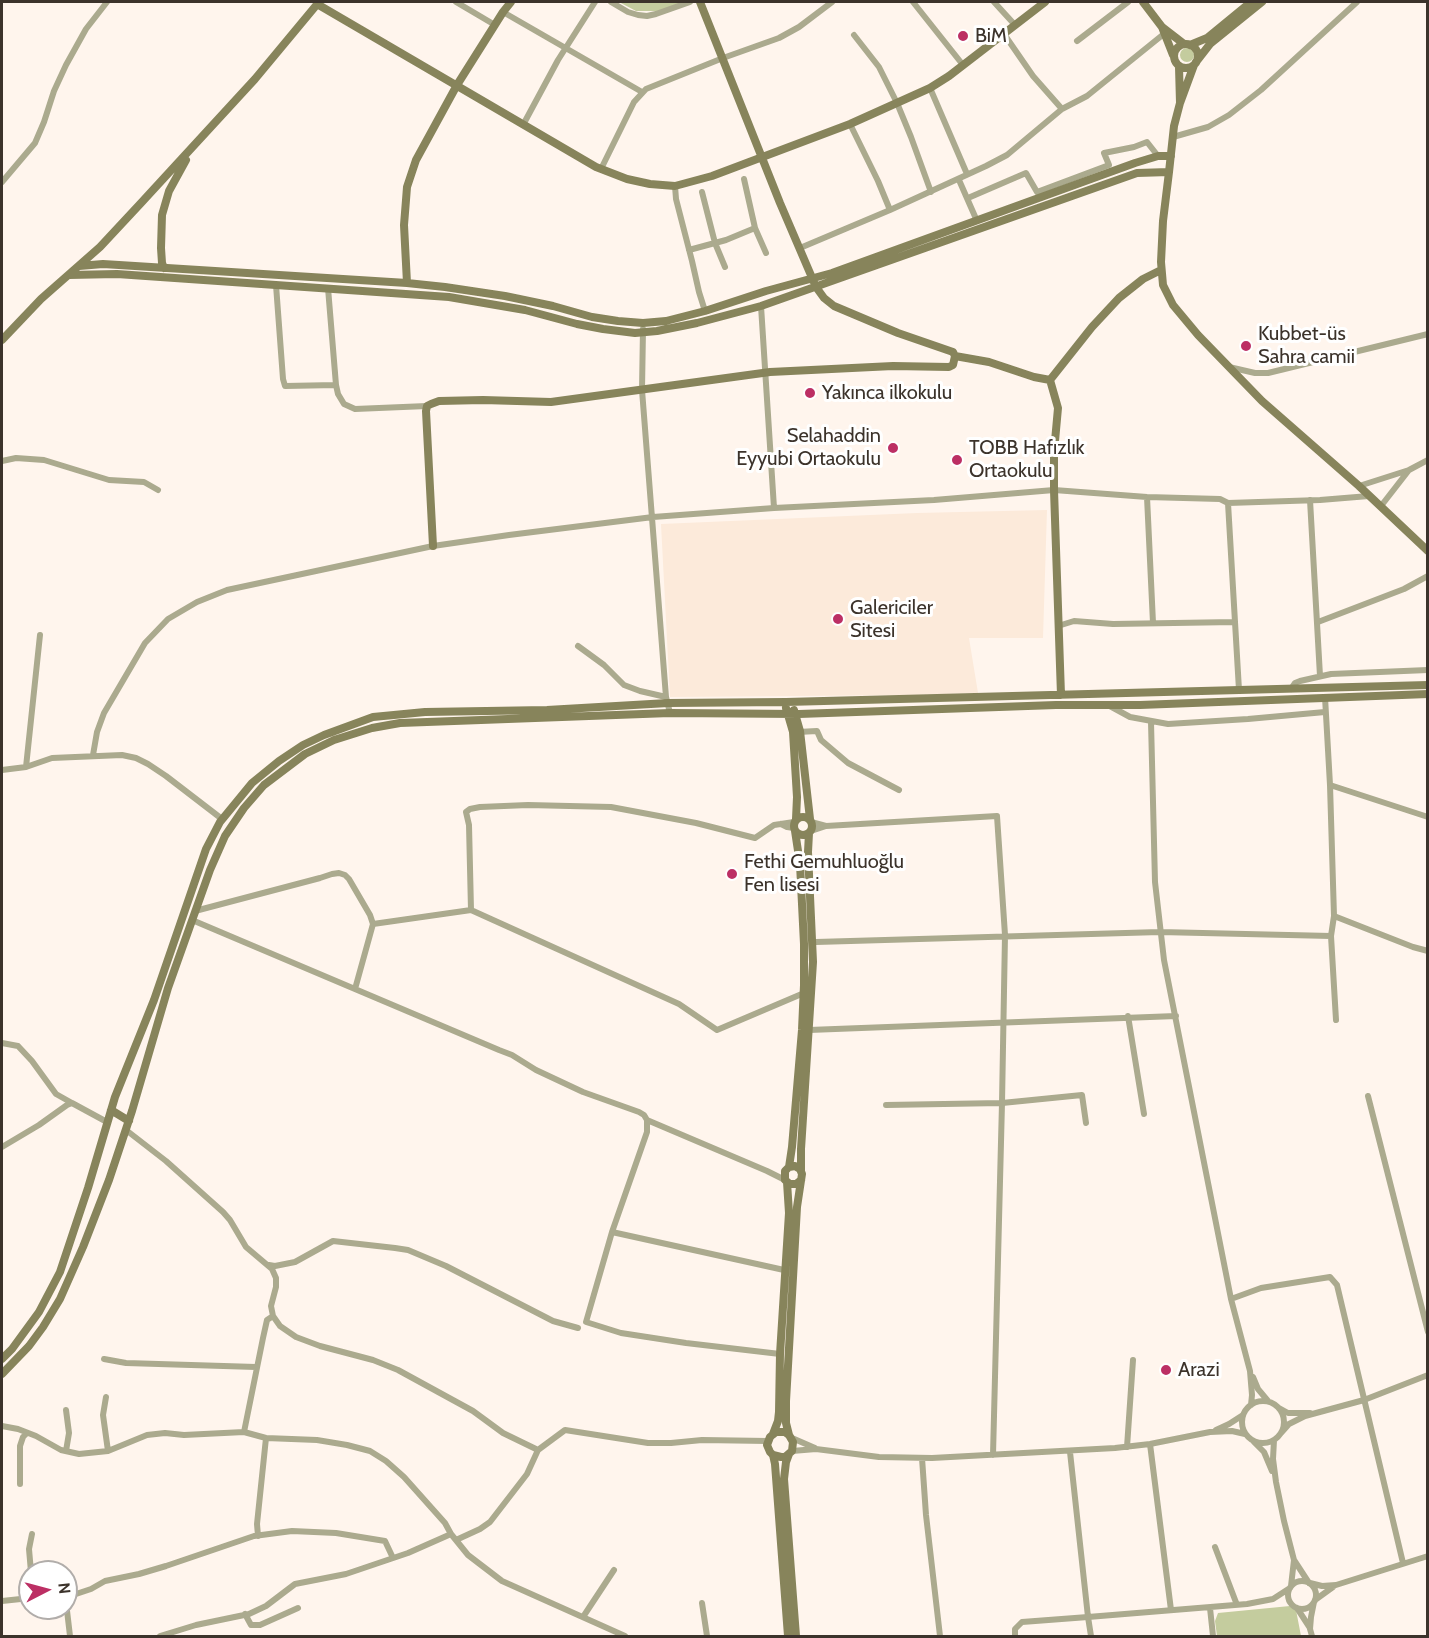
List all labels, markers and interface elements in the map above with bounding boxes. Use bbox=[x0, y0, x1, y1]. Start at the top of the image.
place label: BiM bbox=[975, 24, 1007, 48]
marker: BiM bbox=[956, 29, 970, 43]
place label: Kubbet-üs Sahra camii bbox=[1258, 322, 1355, 369]
marker: Kubbet-üs Sahra camii bbox=[1239, 339, 1253, 353]
place label: Yakınca ilkokulu bbox=[822, 381, 952, 405]
marker: Yakınca ilkokulu bbox=[803, 386, 817, 400]
place label: Selahaddin Eyyubi Ortaokulu bbox=[736, 424, 881, 471]
place label: TOBB Hafızlık Ortaokulu bbox=[969, 436, 1085, 483]
marker: Selahaddin Eyyubi Ortaokulu bbox=[886, 441, 900, 455]
marker: TOBB Hafızlık Ortaokulu bbox=[950, 453, 964, 467]
place label: Galericiler Sitesi bbox=[850, 596, 933, 643]
marker: Galericiler Sitesi bbox=[831, 612, 845, 626]
place label: Fethi Gemuhluoğlu Fen lisesi bbox=[744, 850, 904, 897]
marker: Fethi Gemuhluoğlu Fen lisesi bbox=[725, 867, 739, 881]
place label: Arazi bbox=[1178, 1358, 1220, 1382]
marker: Arazi bbox=[1159, 1363, 1173, 1377]
north arrow bbox=[18, 1560, 78, 1620]
text: N bbox=[54, 1582, 74, 1595]

